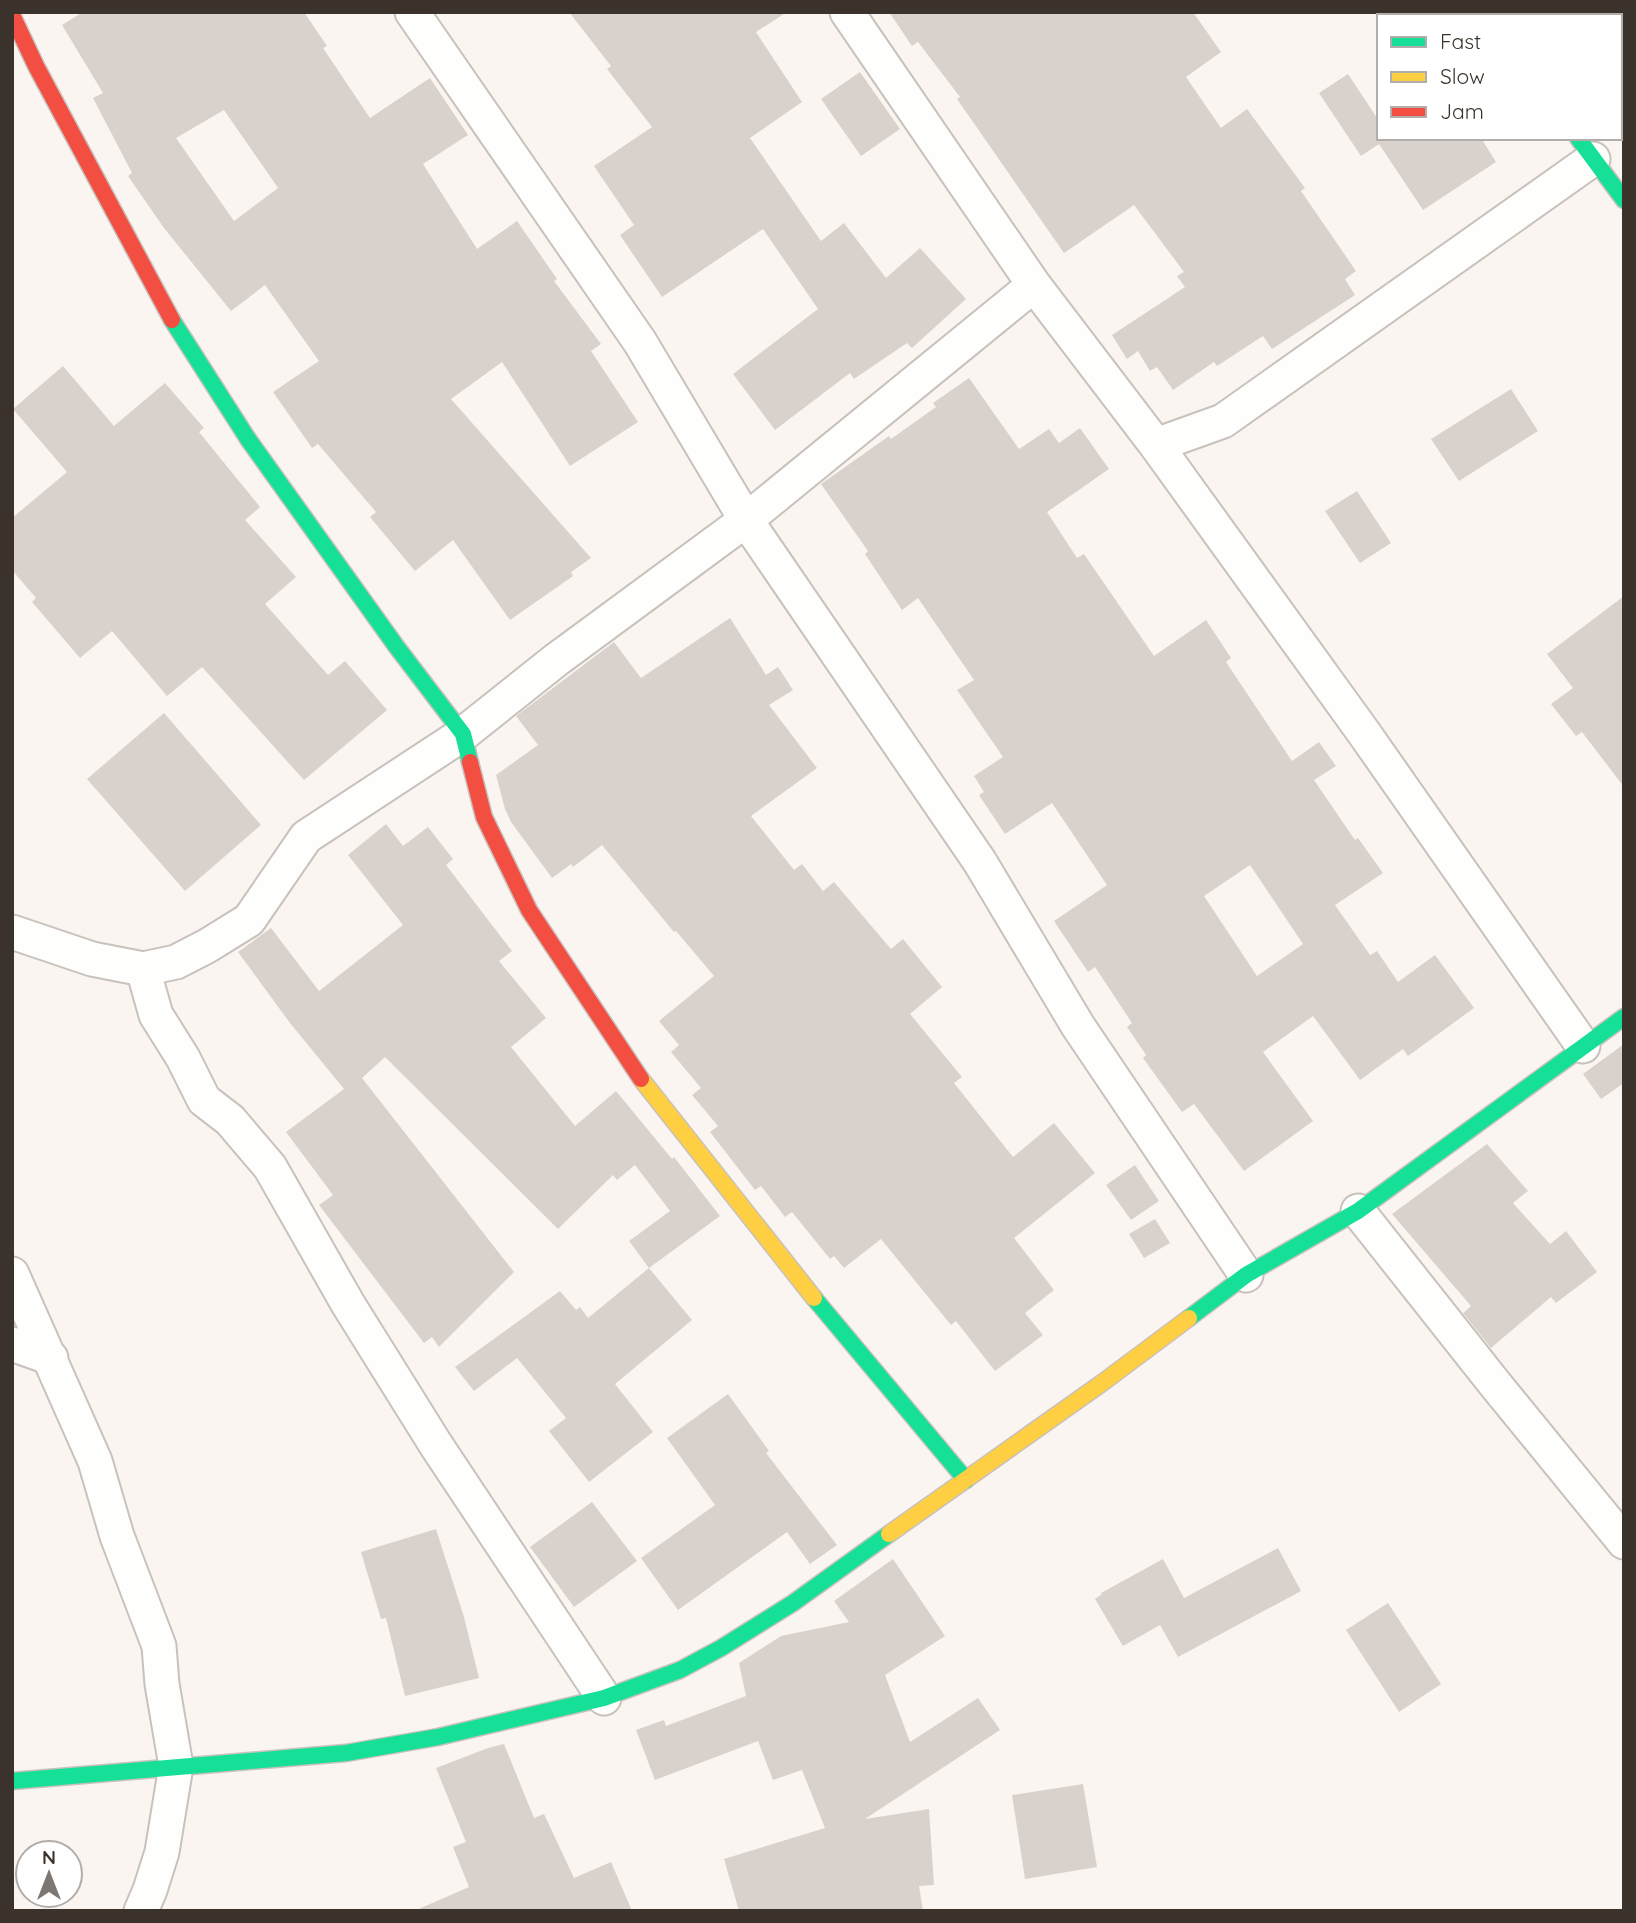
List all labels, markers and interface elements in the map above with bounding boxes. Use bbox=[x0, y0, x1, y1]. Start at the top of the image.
legend bbox=[1377, 14, 1622, 140]
text: Fast bbox=[1440, 28, 1481, 54]
text: Slow bbox=[1440, 63, 1485, 89]
text: Jam bbox=[1440, 98, 1484, 124]
north arrow bbox=[14, 1839, 84, 1909]
text: N bbox=[42, 1845, 56, 1869]

